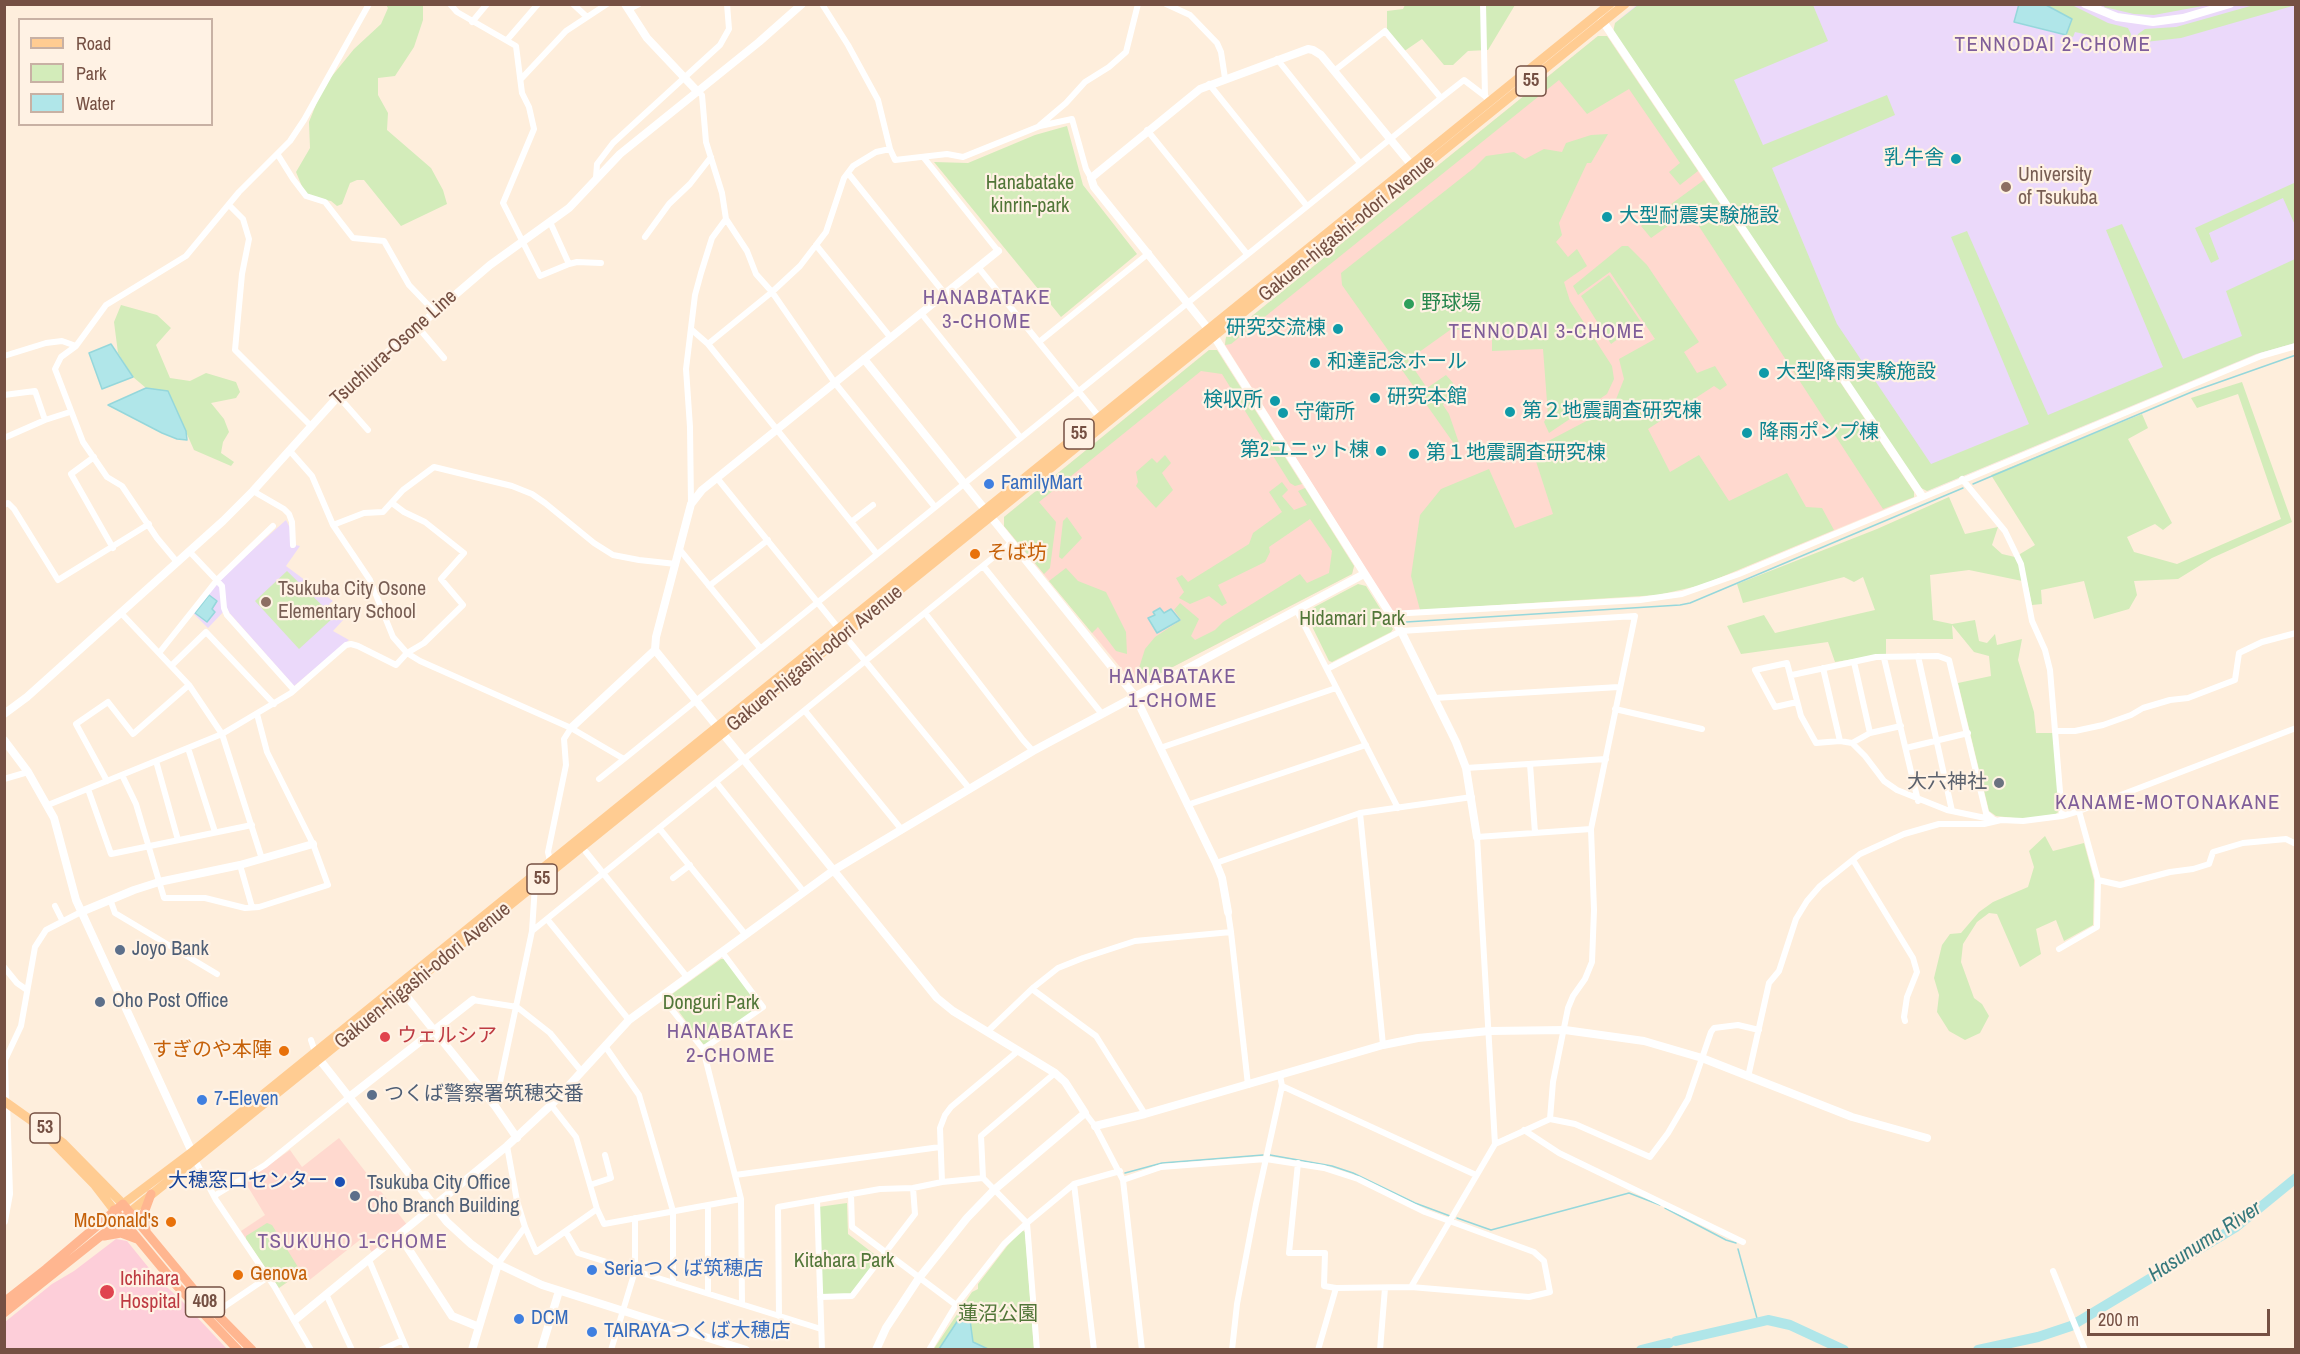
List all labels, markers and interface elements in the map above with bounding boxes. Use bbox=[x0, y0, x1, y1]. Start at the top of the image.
legend bbox=[18, 18, 213, 126]
text: Road bbox=[76, 31, 111, 56]
district label: TENNODAI 2-CHOME bbox=[1954, 32, 2152, 58]
text: Park bbox=[76, 61, 106, 86]
road number: 55 bbox=[1516, 66, 1546, 96]
text: Water bbox=[76, 91, 115, 116]
place label: 乳牛舎 bbox=[1884, 147, 1944, 171]
street label: Gakuen-higashi-odori Avenue bbox=[1254, 151, 1440, 307]
marker: 乳牛舎 bbox=[1949, 152, 1963, 166]
place label: University of Tsukuba bbox=[2018, 164, 2098, 211]
park label: Hanabatake kinrin-park bbox=[986, 172, 1074, 219]
marker: University of Tsukuba bbox=[1999, 180, 2013, 194]
place label: 大型耐震実験施設 bbox=[1619, 205, 1779, 229]
marker: 大型耐震実験施設 bbox=[1600, 210, 1614, 224]
street label: Tsuchiura-Osone Line bbox=[326, 285, 462, 411]
district label: HANABATAKE 3-CHOME bbox=[923, 285, 1051, 335]
place label: 野球場 bbox=[1421, 292, 1481, 316]
marker: 野球場 bbox=[1402, 297, 1416, 311]
place label: 研究交流棟 bbox=[1226, 317, 1326, 341]
district label: TENNODAI 3-CHOME bbox=[1448, 319, 1646, 345]
marker: 研究交流棟 bbox=[1331, 322, 1345, 336]
place label: 和達記念ホール bbox=[1327, 351, 1467, 375]
marker: 和達記念ホール bbox=[1308, 356, 1322, 370]
place label: 大型降雨実験施設 bbox=[1776, 361, 1936, 385]
marker: 大型降雨実験施設 bbox=[1757, 366, 1771, 380]
place label: 研究本館 bbox=[1387, 386, 1467, 410]
place label: 検収所 bbox=[1203, 389, 1263, 413]
marker: 研究本館 bbox=[1368, 391, 1382, 405]
marker: 検収所 bbox=[1268, 394, 1282, 408]
place label: 第２地震調査研究棟 bbox=[1522, 400, 1702, 424]
place label: 守衛所 bbox=[1295, 401, 1355, 425]
marker: 第２地震調査研究棟 bbox=[1503, 405, 1517, 419]
marker: 守衛所 bbox=[1276, 406, 1290, 420]
road number: 55 bbox=[1064, 419, 1094, 449]
place label: 降雨ポンプ棟 bbox=[1759, 421, 1879, 445]
marker: 降雨ポンプ棟 bbox=[1740, 426, 1754, 440]
place label: 第2ユニット棟 bbox=[1240, 439, 1369, 463]
place label: 第１地震調査研究棟 bbox=[1426, 442, 1606, 466]
marker: 第2ユニット棟 bbox=[1374, 444, 1388, 458]
marker: 第１地震調査研究棟 bbox=[1407, 447, 1421, 461]
place label: FamilyMart bbox=[1001, 472, 1082, 496]
marker: FamilyMart bbox=[982, 477, 996, 491]
place label: そば坊 bbox=[987, 542, 1047, 566]
marker: そば坊 bbox=[968, 547, 982, 561]
place label: Tsukuba City Osone Elementary School bbox=[278, 578, 426, 625]
street label: Gakuen-higashi-odori Avenue bbox=[722, 581, 908, 737]
marker: Tsukuba City Osone Elementary School bbox=[259, 595, 273, 609]
park label: Hidamari Park bbox=[1299, 608, 1405, 632]
district label: HANABATAKE 1-CHOME bbox=[1109, 664, 1237, 714]
place label: 大六神社 bbox=[1907, 771, 1987, 795]
marker: 大六神社 bbox=[1992, 776, 2006, 790]
district label: KANAME-MOTONAKANE bbox=[2055, 790, 2281, 816]
road number: 55 bbox=[527, 864, 557, 894]
street label: Gakuen-higashi-odori Avenue bbox=[330, 898, 516, 1054]
place label: Joyo Bank bbox=[132, 938, 209, 962]
marker: Joyo Bank bbox=[113, 943, 127, 957]
place label: Oho Post Office bbox=[112, 990, 228, 1014]
park label: Donguri Park bbox=[663, 992, 759, 1016]
marker: Oho Post Office bbox=[93, 995, 107, 1009]
district label: HANABATAKE 2-CHOME bbox=[667, 1019, 795, 1069]
place label: ウェルシア bbox=[397, 1025, 497, 1049]
marker: ウェルシア bbox=[378, 1030, 392, 1044]
place label: すぎのや本陣 bbox=[152, 1039, 272, 1063]
marker: すぎのや本陣 bbox=[277, 1044, 291, 1058]
place label: つくば警察署筑穂交番 bbox=[384, 1083, 584, 1107]
place label: 7-Eleven bbox=[214, 1088, 279, 1112]
marker: つくば警察署筑穂交番 bbox=[365, 1088, 379, 1102]
marker: 7-Eleven bbox=[195, 1093, 209, 1107]
road number: 53 bbox=[30, 1113, 60, 1143]
place label: 大穂窓口センター bbox=[168, 1170, 328, 1194]
place label: Tsukuba City Office Oho Branch Building bbox=[367, 1172, 519, 1219]
marker: 大穂窓口センター bbox=[333, 1175, 347, 1189]
marker: Tsukuba City Office Oho Branch Building bbox=[348, 1189, 362, 1203]
water label: Hasunuma River bbox=[2144, 1196, 2266, 1288]
place label: McDonald's bbox=[74, 1210, 159, 1234]
marker: McDonald's bbox=[164, 1215, 178, 1229]
district label: TSUKUHO 1-CHOME bbox=[258, 1229, 448, 1255]
park label: Kitahara Park bbox=[794, 1250, 894, 1274]
place label: Seriaつくば筑穂店 bbox=[604, 1258, 763, 1282]
place label: Genova bbox=[250, 1263, 307, 1287]
marker: Seriaつくば筑穂店 bbox=[585, 1263, 599, 1277]
place label: Ichihara Hospital bbox=[120, 1268, 180, 1315]
marker: Genova bbox=[231, 1268, 245, 1282]
marker: Ichihara Hospital bbox=[98, 1283, 116, 1301]
road number: 408 bbox=[186, 1287, 224, 1317]
scale bar bbox=[2090, 1297, 2273, 1335]
park label: 蓮沼公園 bbox=[958, 1303, 1038, 1327]
place label: DCM bbox=[531, 1307, 568, 1331]
text: 200 m bbox=[2098, 1307, 2139, 1332]
marker: DCM bbox=[512, 1312, 526, 1326]
place label: TAIRAYAつくば大穂店 bbox=[604, 1320, 791, 1344]
marker: TAIRAYAつくば大穂店 bbox=[585, 1325, 599, 1339]

